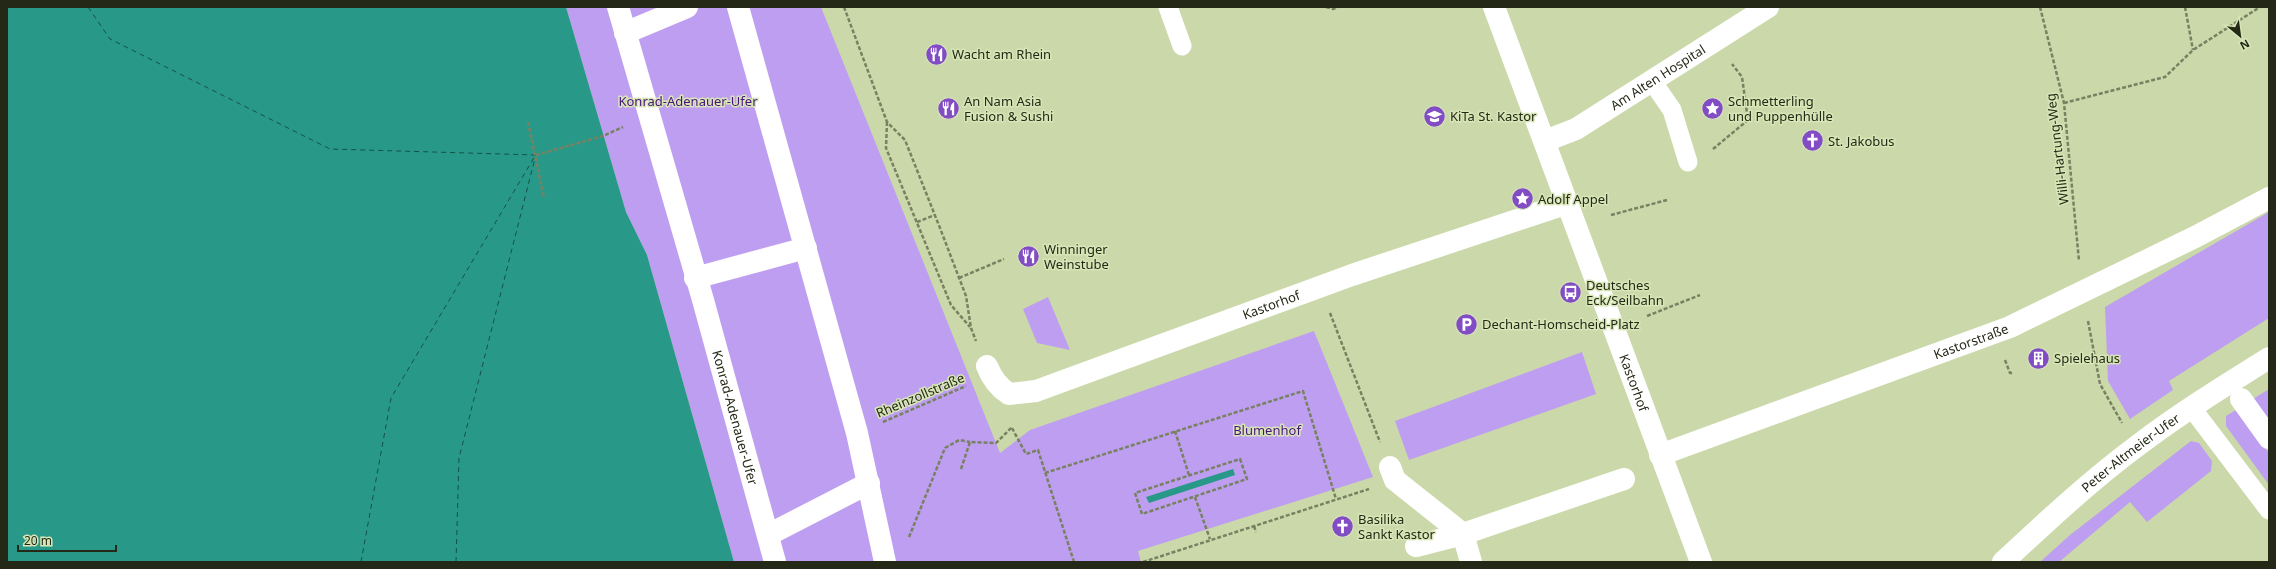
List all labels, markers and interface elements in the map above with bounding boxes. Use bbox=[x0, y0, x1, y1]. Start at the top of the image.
north arrow bbox=[2220, 16, 2260, 56]
text: N bbox=[2238, 36, 2253, 54]
street label: Am Alten Hospital bbox=[1607, 40, 1709, 114]
restaurant icon: Wacht am Rhein bbox=[923, 41, 949, 67]
place label: Wacht am Rhein bbox=[952, 45, 1051, 63]
park label: Konrad-Adenauer-Ufer bbox=[618, 92, 758, 110]
place label: An Nam Asia Fusion & Sushi bbox=[964, 92, 1053, 125]
place label: Schmetterling und Puppenhülle bbox=[1728, 92, 1833, 125]
street label: Willi-Hartung-Weg bbox=[2041, 92, 2073, 206]
restaurant icon: An Nam Asia Fusion & Sushi bbox=[936, 95, 962, 121]
place icon: Schmetterling und Puppenhülle bbox=[1699, 95, 1725, 121]
school or university icon: KiTa St. Kastor bbox=[1421, 103, 1447, 129]
place label: KiTa St. Kastor bbox=[1450, 107, 1537, 125]
church icon: St. Jakobus bbox=[1800, 128, 1826, 154]
place label: St. Jakobus bbox=[1828, 132, 1895, 150]
place icon: Adolf Appel bbox=[1510, 186, 1536, 212]
place label: Adolf Appel bbox=[1538, 190, 1608, 208]
place label: Winninger Weinstube bbox=[1044, 240, 1109, 273]
restaurant icon: Winninger Weinstube bbox=[1016, 243, 1042, 269]
place label: Deutsches Eck/Seilbahn bbox=[1586, 276, 1664, 309]
bus stop icon: Deutsches Eck/Seilbahn bbox=[1557, 279, 1583, 305]
street label: Kastorhof bbox=[1240, 285, 1304, 323]
parking icon: Dechant-Homscheid-Platz bbox=[1453, 311, 1479, 337]
place label: Dechant-Homscheid-Platz bbox=[1482, 315, 1640, 333]
street label: Kastorstraße bbox=[1931, 319, 2011, 363]
building icon: Spielehaus bbox=[2025, 345, 2051, 371]
street label: Konrad-Adenauer-Ufer bbox=[708, 348, 763, 488]
place label: Spielehaus bbox=[2054, 349, 2120, 367]
street label: Kastorhof bbox=[1615, 351, 1654, 415]
street label: Rheinzollstraße bbox=[873, 368, 967, 422]
street label: Peter-Altmeier-Ufer bbox=[2077, 409, 2184, 496]
park label: Blumenhof bbox=[1233, 421, 1302, 439]
place label: Basilika Sankt Kastor bbox=[1358, 510, 1436, 543]
church icon: Basilika Sankt Kastor bbox=[1329, 513, 1355, 539]
scale bar bbox=[18, 527, 116, 553]
text: 20 m bbox=[24, 532, 52, 549]

